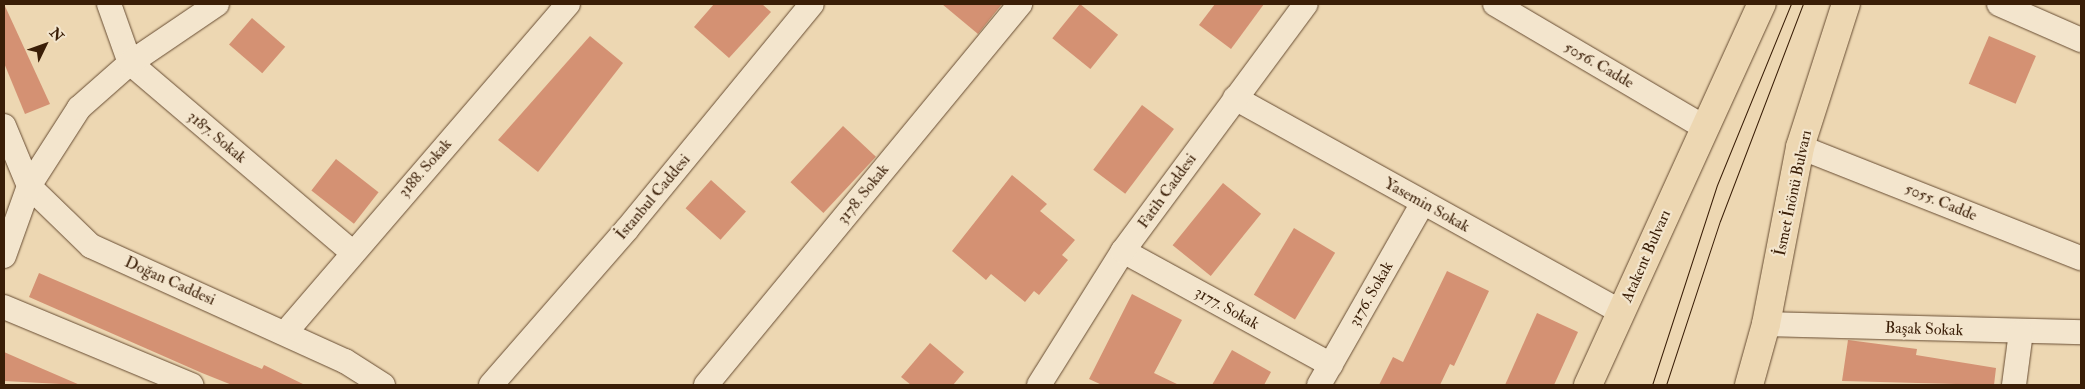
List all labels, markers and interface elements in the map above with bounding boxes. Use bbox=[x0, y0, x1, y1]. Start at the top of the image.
north arrow bbox=[20, 20, 70, 70]
text: N bbox=[46, 24, 67, 45]
street label: 5056. Cadde bbox=[1561, 37, 1637, 93]
street label: 3187. Sokak bbox=[184, 107, 250, 167]
street label: İsmet İnönü Bulvarı bbox=[1770, 128, 1816, 258]
street label: 3188. Sokak bbox=[394, 135, 456, 201]
street label: İstanbul Caddesi bbox=[612, 150, 694, 244]
street label: Fatih Caddesi bbox=[1133, 150, 1201, 232]
street label: 3178. Sokak bbox=[833, 160, 893, 228]
street label: Yasemin Sokak bbox=[1381, 174, 1473, 236]
street label: 5055. Cadde bbox=[1902, 179, 1980, 225]
street label: Atakent Bulvarı bbox=[1617, 207, 1675, 305]
street label: Doğan Caddesi bbox=[122, 252, 218, 310]
street label: 3176. Sokak bbox=[1345, 258, 1397, 330]
street label: 3177. Sokak bbox=[1191, 282, 1263, 334]
street label: Başak Sokak bbox=[1884, 318, 1964, 340]

